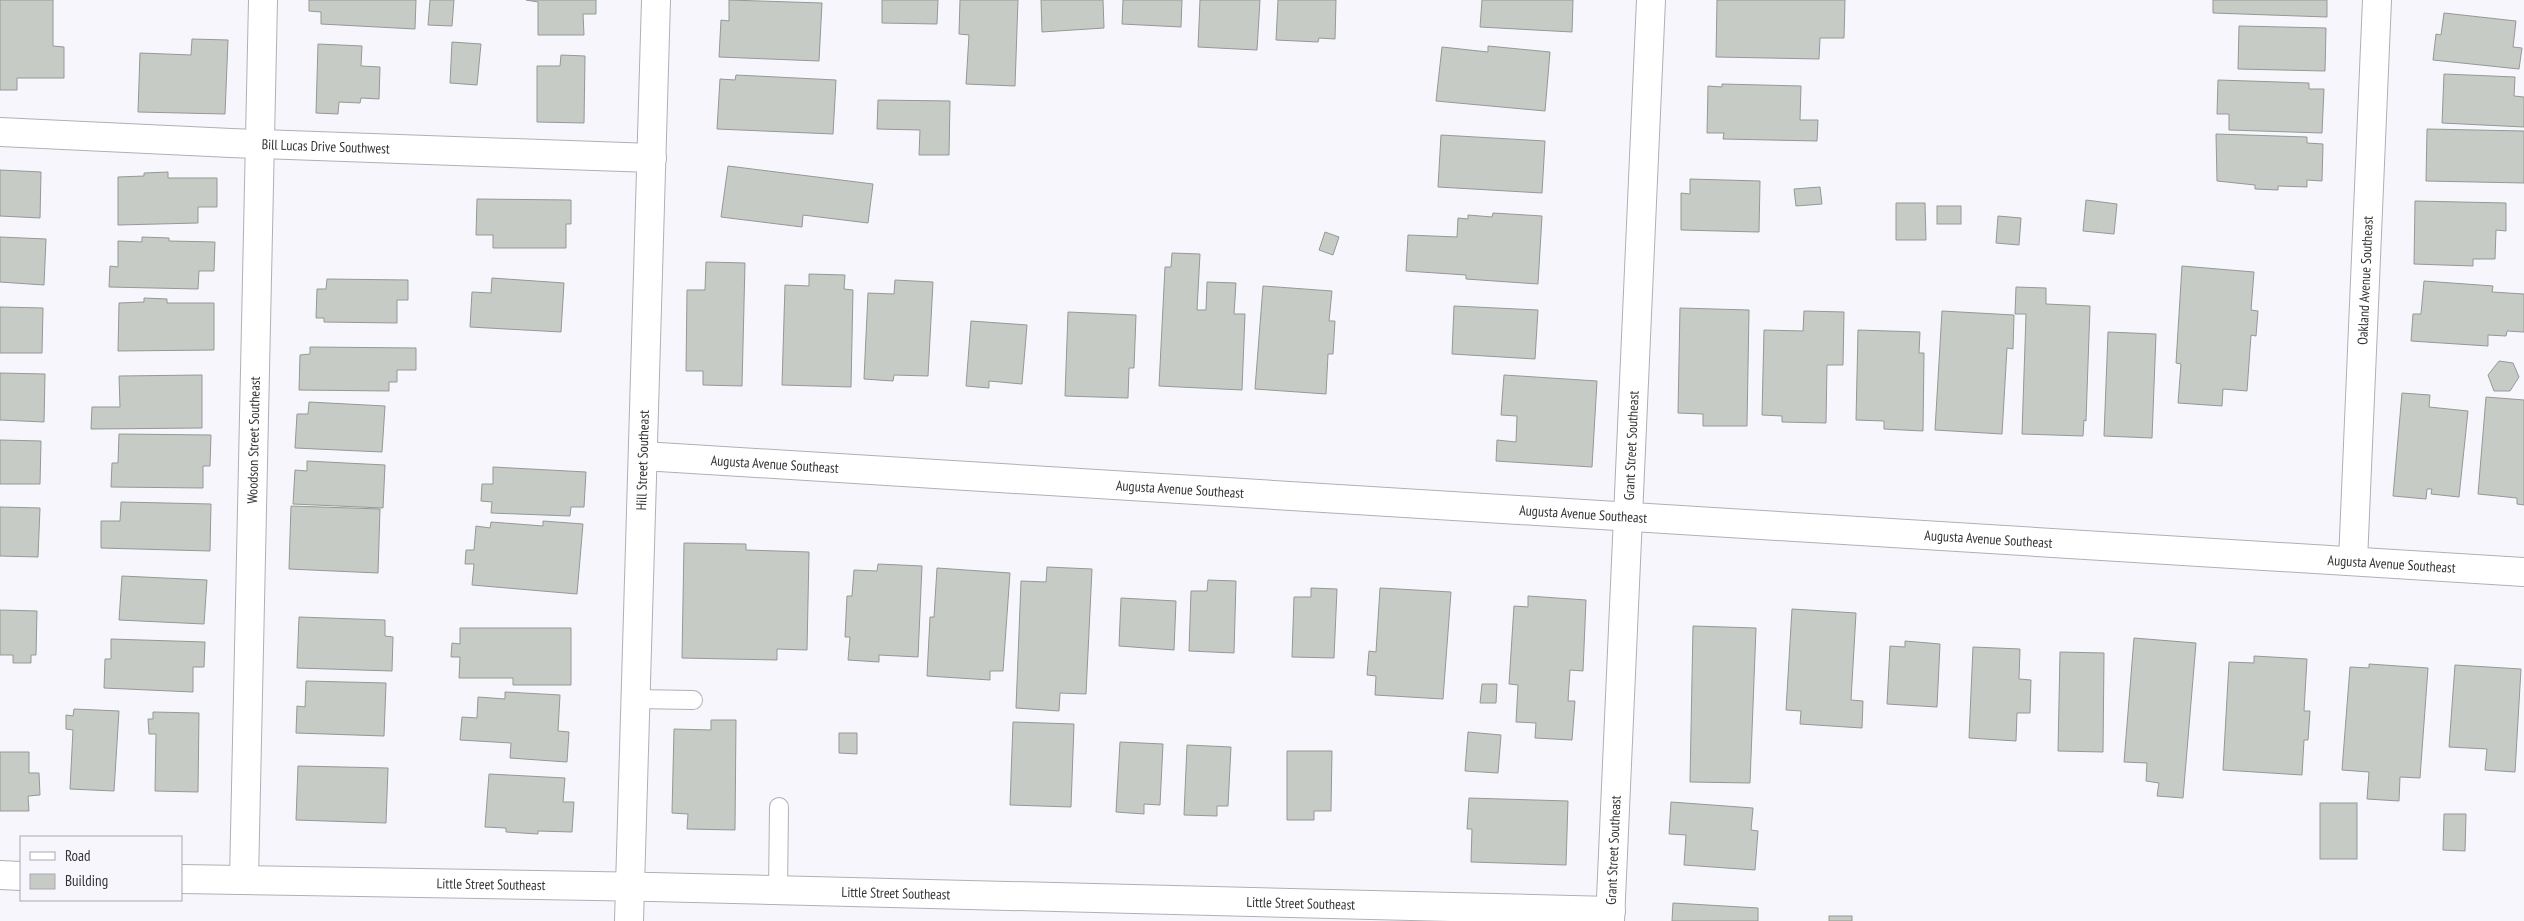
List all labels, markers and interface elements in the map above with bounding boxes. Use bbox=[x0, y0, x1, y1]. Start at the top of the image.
street label: Bill Lucas Drive Southwest bbox=[261, 135, 390, 158]
street label: Oakland Avenue Southeast bbox=[2353, 215, 2377, 345]
street label: Woodson Street Southeast bbox=[243, 376, 264, 504]
street label: Grant Street Southeast bbox=[1620, 390, 1643, 501]
street label: Hill Street Southeast bbox=[632, 410, 653, 511]
street label: Augusta Avenue Southeast bbox=[710, 451, 839, 477]
street label: Augusta Avenue Southeast bbox=[1115, 476, 1245, 502]
street label: Augusta Avenue Southeast bbox=[1519, 501, 1648, 527]
street label: Augusta Avenue Southeast bbox=[1924, 526, 2053, 552]
street label: Augusta Avenue Southeast bbox=[2327, 551, 2456, 577]
street label: Grant Street Southeast bbox=[1602, 795, 1625, 905]
legend bbox=[20, 836, 182, 901]
text: Road bbox=[65, 846, 91, 865]
text: Building bbox=[65, 871, 108, 890]
street label: Little Street Southeast bbox=[436, 874, 546, 894]
street label: Little Street Southeast bbox=[841, 883, 951, 903]
street label: Little Street Southeast bbox=[1246, 893, 1355, 914]

